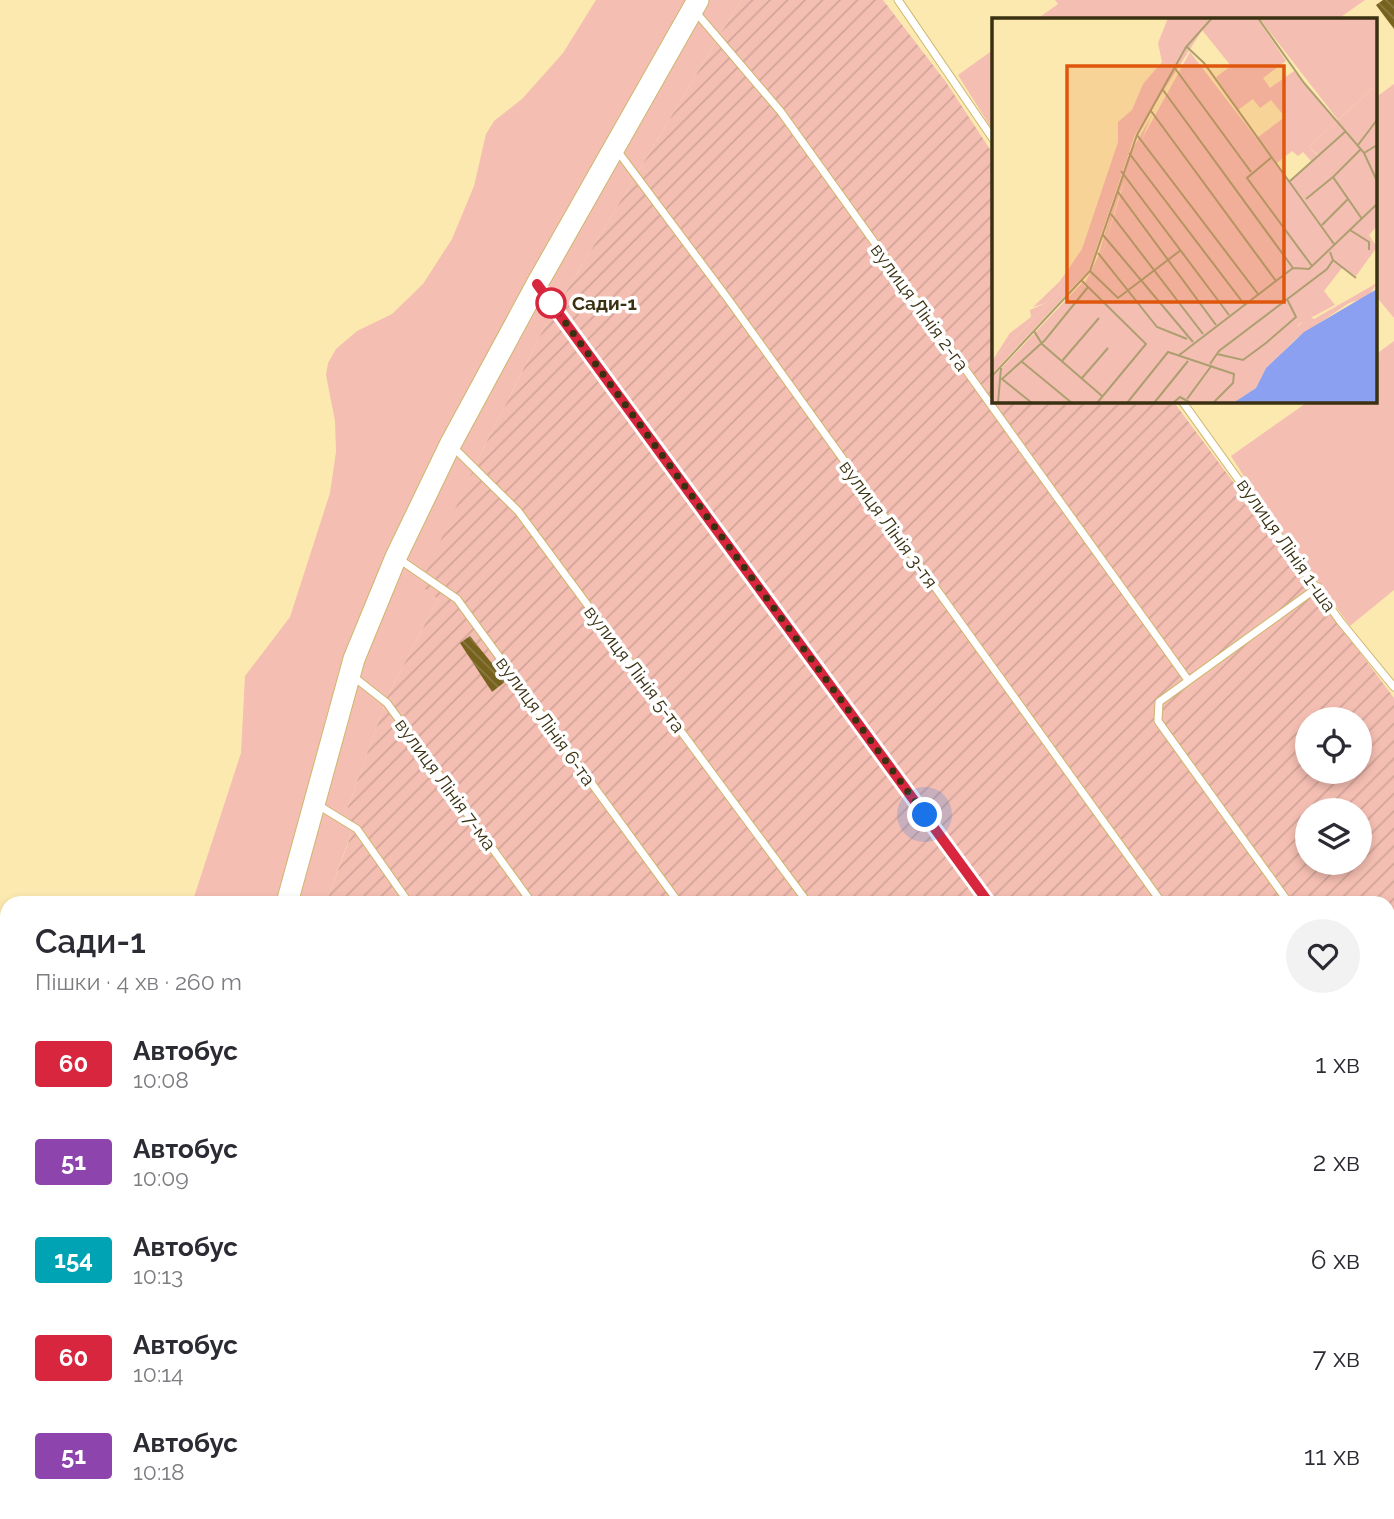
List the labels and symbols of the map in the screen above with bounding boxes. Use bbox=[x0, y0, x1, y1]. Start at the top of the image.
inset map bbox=[992, 18, 1376, 402]
street label: вулиця Лінія 2-га bbox=[866, 239, 974, 375]
marker: Сади-1 bbox=[536, 288, 566, 318]
place label: Сади-1 bbox=[572, 292, 637, 314]
street label: вулиця Лінія 3-тя bbox=[835, 456, 943, 592]
street label: вулиця Лінія 1-ша bbox=[1233, 474, 1341, 616]
street label: вулиця Лінія 5-та bbox=[580, 601, 690, 737]
street label: вулиця Лінія 6-та bbox=[492, 652, 600, 790]
street label: вулиця Лінія 7-ма bbox=[391, 714, 501, 854]
your location bbox=[907, 797, 942, 832]

